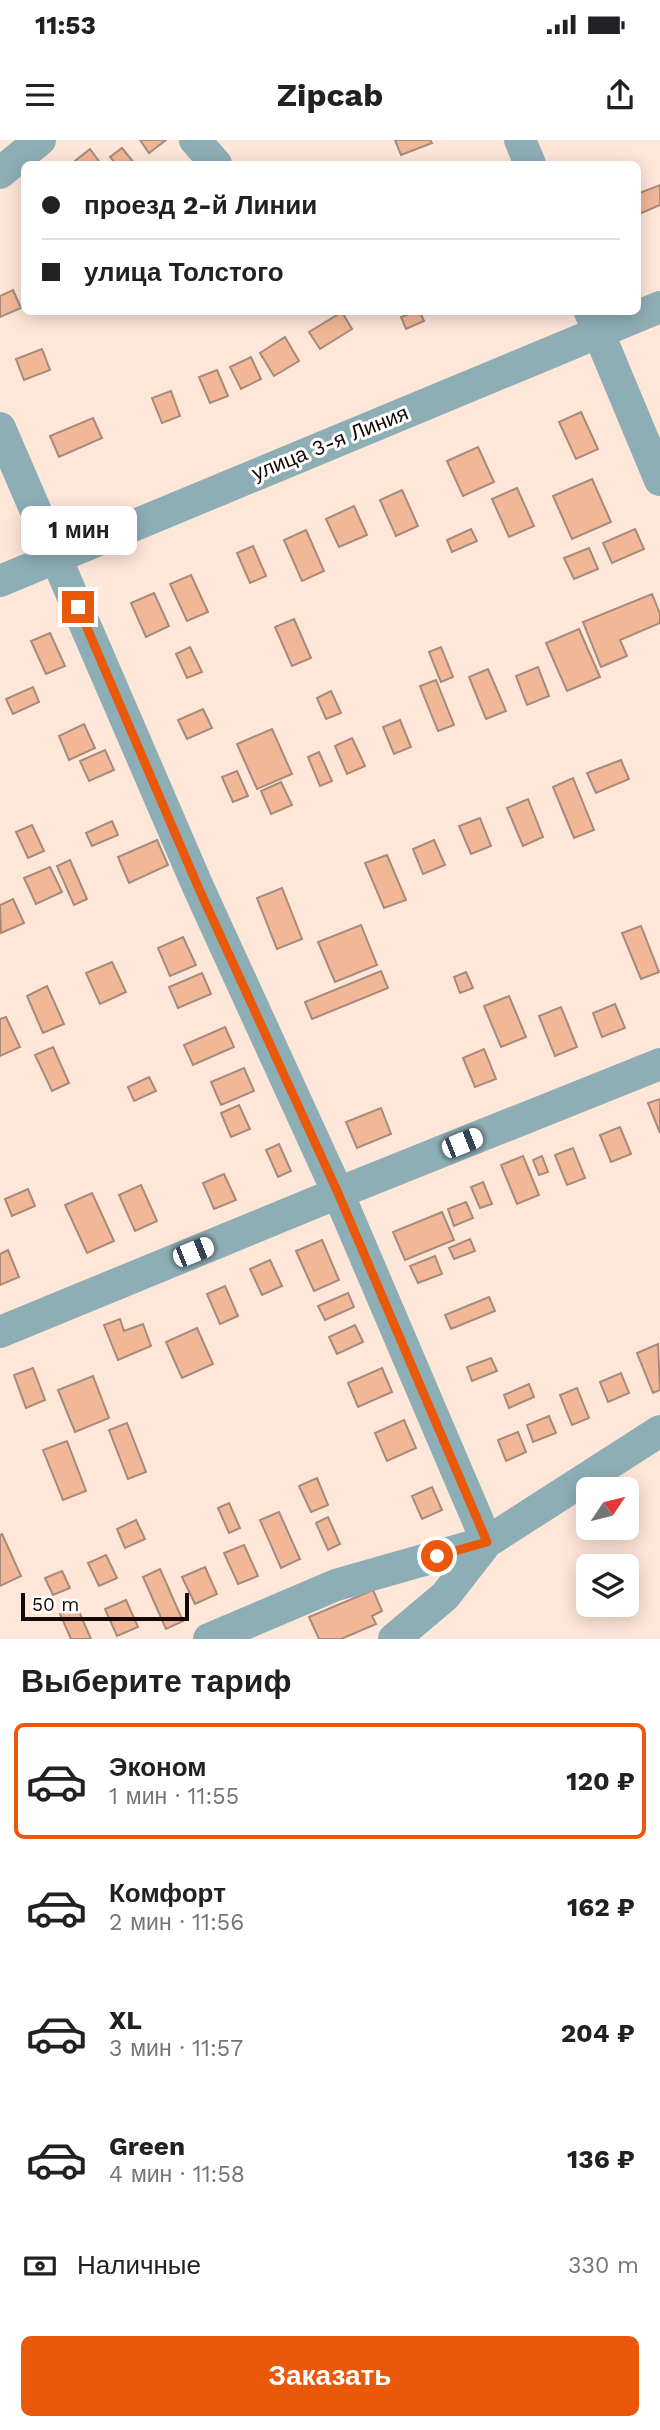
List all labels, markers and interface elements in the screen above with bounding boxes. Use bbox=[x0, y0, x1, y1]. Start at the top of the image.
text: 11:53 bbox=[35, 10, 96, 40]
icon: menu bbox=[21, 76, 59, 114]
text: Zipcab bbox=[277, 76, 383, 114]
icon: share bbox=[601, 76, 639, 114]
text: проезд 2-й Линии bbox=[84, 190, 317, 220]
text: улица Толстого bbox=[84, 257, 284, 287]
street label: улица 3-я Линия bbox=[248, 400, 412, 485]
callout: 1 мин bbox=[20, 505, 136, 554]
text: 1 мин bbox=[48, 517, 110, 544]
route end bbox=[62, 591, 94, 623]
car bbox=[439, 1125, 486, 1161]
car bbox=[170, 1234, 217, 1270]
north arrow bbox=[576, 1477, 639, 1540]
map controls bbox=[576, 1477, 639, 1617]
route start bbox=[421, 1540, 453, 1572]
button: layers bbox=[576, 1554, 639, 1617]
scale bar bbox=[21, 1590, 189, 1622]
text: 50 m bbox=[32, 1593, 79, 1616]
text: Выберите тариф bbox=[21, 1662, 292, 1700]
icon: car bbox=[25, 1750, 88, 1813]
text: Эконом bbox=[109, 1752, 207, 1782]
text: 120 ₽ bbox=[566, 1766, 635, 1796]
text: 1 мин · 11:55 bbox=[109, 1783, 239, 1810]
icon: car bbox=[25, 1876, 88, 1939]
text: Комфорт bbox=[109, 1878, 226, 1908]
text: 162 ₽ bbox=[567, 1892, 635, 1922]
text: 2 мин · 11:56 bbox=[109, 1909, 244, 1936]
icon: car bbox=[25, 2002, 88, 2065]
text: XL bbox=[109, 2005, 142, 2035]
text: 204 ₽ bbox=[561, 2018, 635, 2048]
text: 3 мин · 11:57 bbox=[109, 2035, 243, 2062]
icon: car bbox=[25, 2128, 88, 2191]
text: Green bbox=[109, 2131, 185, 2161]
text: 136 ₽ bbox=[567, 2144, 635, 2174]
text: 4 мин · 11:58 bbox=[109, 2161, 245, 2188]
icon: cash bbox=[21, 2247, 59, 2285]
text: Наличные bbox=[77, 2250, 201, 2280]
text: 330 m bbox=[568, 2252, 639, 2279]
button: Заказать bbox=[21, 2336, 639, 2416]

